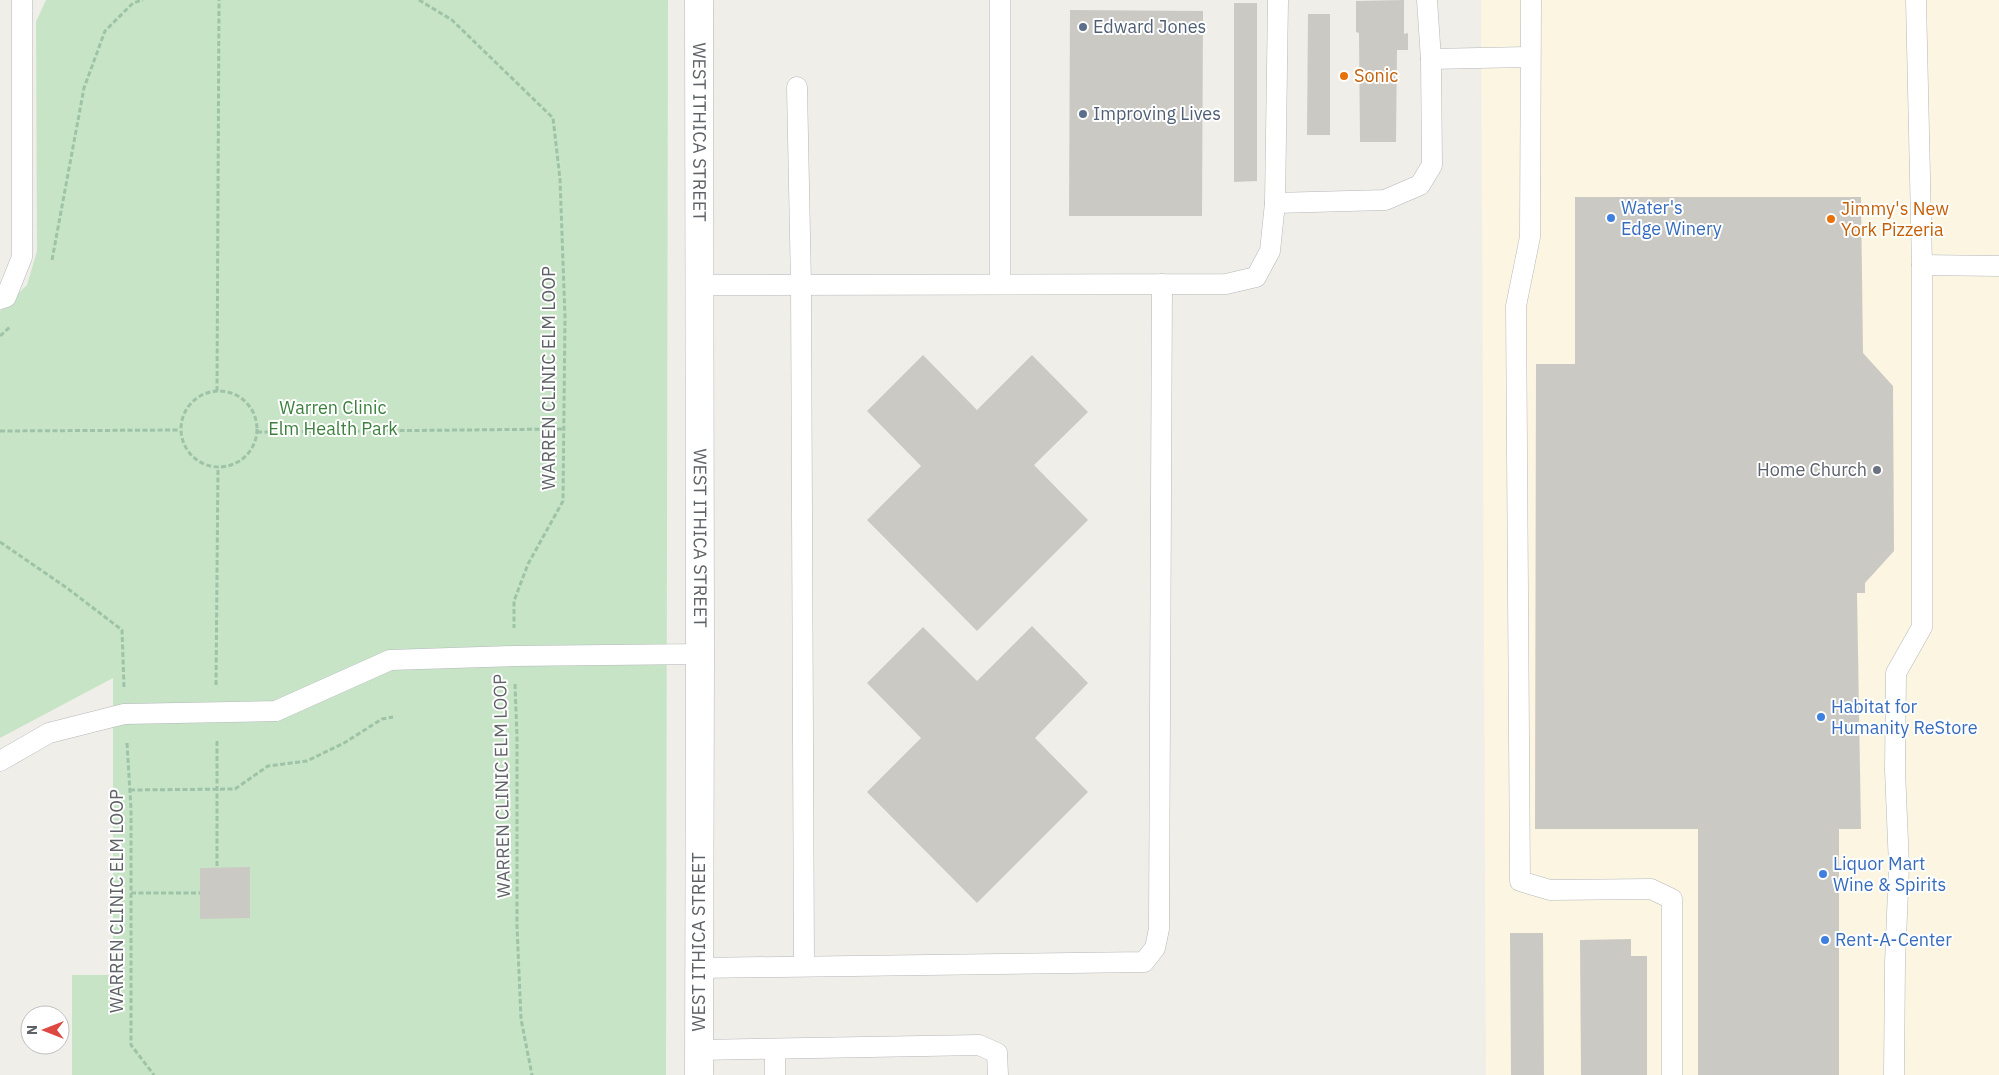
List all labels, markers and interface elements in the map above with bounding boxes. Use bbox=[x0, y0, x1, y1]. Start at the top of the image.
place label: Edward Jones bbox=[1093, 15, 1206, 38]
marker: Edward Jones bbox=[1077, 21, 1089, 33]
street label: WEST ITHICA STREET bbox=[688, 42, 711, 222]
place label: Sonic bbox=[1354, 64, 1398, 87]
marker: Sonic bbox=[1338, 70, 1350, 82]
place label: Improving Lives bbox=[1093, 102, 1221, 125]
marker: Improving Lives bbox=[1077, 108, 1089, 120]
place label: Water's Edge Winery bbox=[1621, 196, 1722, 240]
place label: Jimmy's New York Pizzeria bbox=[1841, 197, 1949, 241]
marker: Water's Edge Winery bbox=[1605, 212, 1617, 224]
marker: Jimmy's New York Pizzeria bbox=[1825, 213, 1837, 225]
street label: WARREN CLINIC ELM LOOP bbox=[537, 266, 560, 490]
park label: Warren Clinic Elm Health Park bbox=[268, 396, 398, 440]
street label: WEST ITHICA STREET bbox=[689, 448, 712, 628]
place label: Home Church bbox=[1757, 458, 1867, 481]
marker: Home Church bbox=[1871, 464, 1883, 476]
street label: WARREN CLINIC ELM LOOP bbox=[488, 674, 515, 898]
place label: Habitat for Humanity ReStore bbox=[1831, 695, 1978, 739]
marker: Habitat for Humanity ReStore bbox=[1815, 711, 1827, 723]
street label: WARREN CLINIC ELM LOOP bbox=[105, 789, 128, 1013]
place label: Liquor Mart Wine & Spirits bbox=[1833, 852, 1946, 896]
street label: WEST ITHICA STREET bbox=[687, 853, 710, 1031]
marker: Liquor Mart Wine & Spirits bbox=[1817, 868, 1829, 880]
place label: Rent-A-Center bbox=[1835, 928, 1952, 951]
marker: Rent-A-Center bbox=[1819, 934, 1831, 946]
north arrow bbox=[20, 1005, 70, 1055]
text: N bbox=[23, 1025, 41, 1035]

